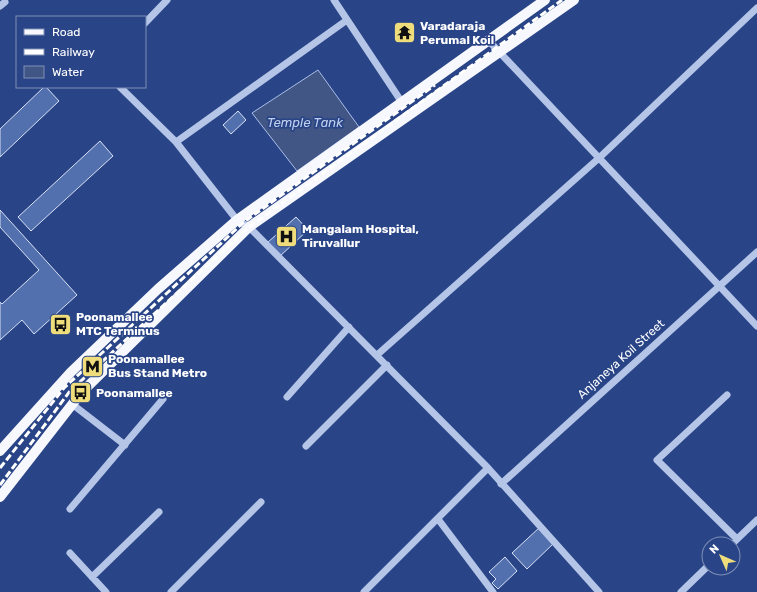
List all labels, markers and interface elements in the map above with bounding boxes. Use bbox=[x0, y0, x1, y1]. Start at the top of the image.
legend bbox=[16, 16, 146, 88]
place label: Varadaraja Perumal Koil bbox=[420, 19, 494, 47]
temple icon: Varadaraja Perumal Koil bbox=[392, 20, 418, 46]
text: Road bbox=[52, 25, 80, 39]
text: Railway bbox=[52, 45, 95, 59]
text: Water bbox=[52, 65, 84, 79]
water label: Temple Tank bbox=[267, 115, 343, 130]
place label: Mangalam Hospital, Tiruvallur bbox=[302, 222, 419, 250]
hospital icon: Mangalam Hospital, Tiruvallur bbox=[274, 223, 300, 249]
place label: Poonamallee MTC Terminus bbox=[76, 310, 160, 338]
bus stop icon: Poonamallee MTC Terminus bbox=[47, 311, 73, 337]
street label: Anjaneya Koil Street bbox=[575, 316, 667, 402]
place label: Poonamallee Bus Stand Metro bbox=[108, 352, 207, 380]
metro station icon: Poonamallee Bus Stand Metro bbox=[79, 353, 105, 379]
bus stop icon: Poonamallee bbox=[68, 380, 94, 406]
place label: Poonamallee bbox=[96, 386, 173, 400]
north arrow bbox=[701, 536, 741, 576]
text: N bbox=[707, 542, 722, 557]

